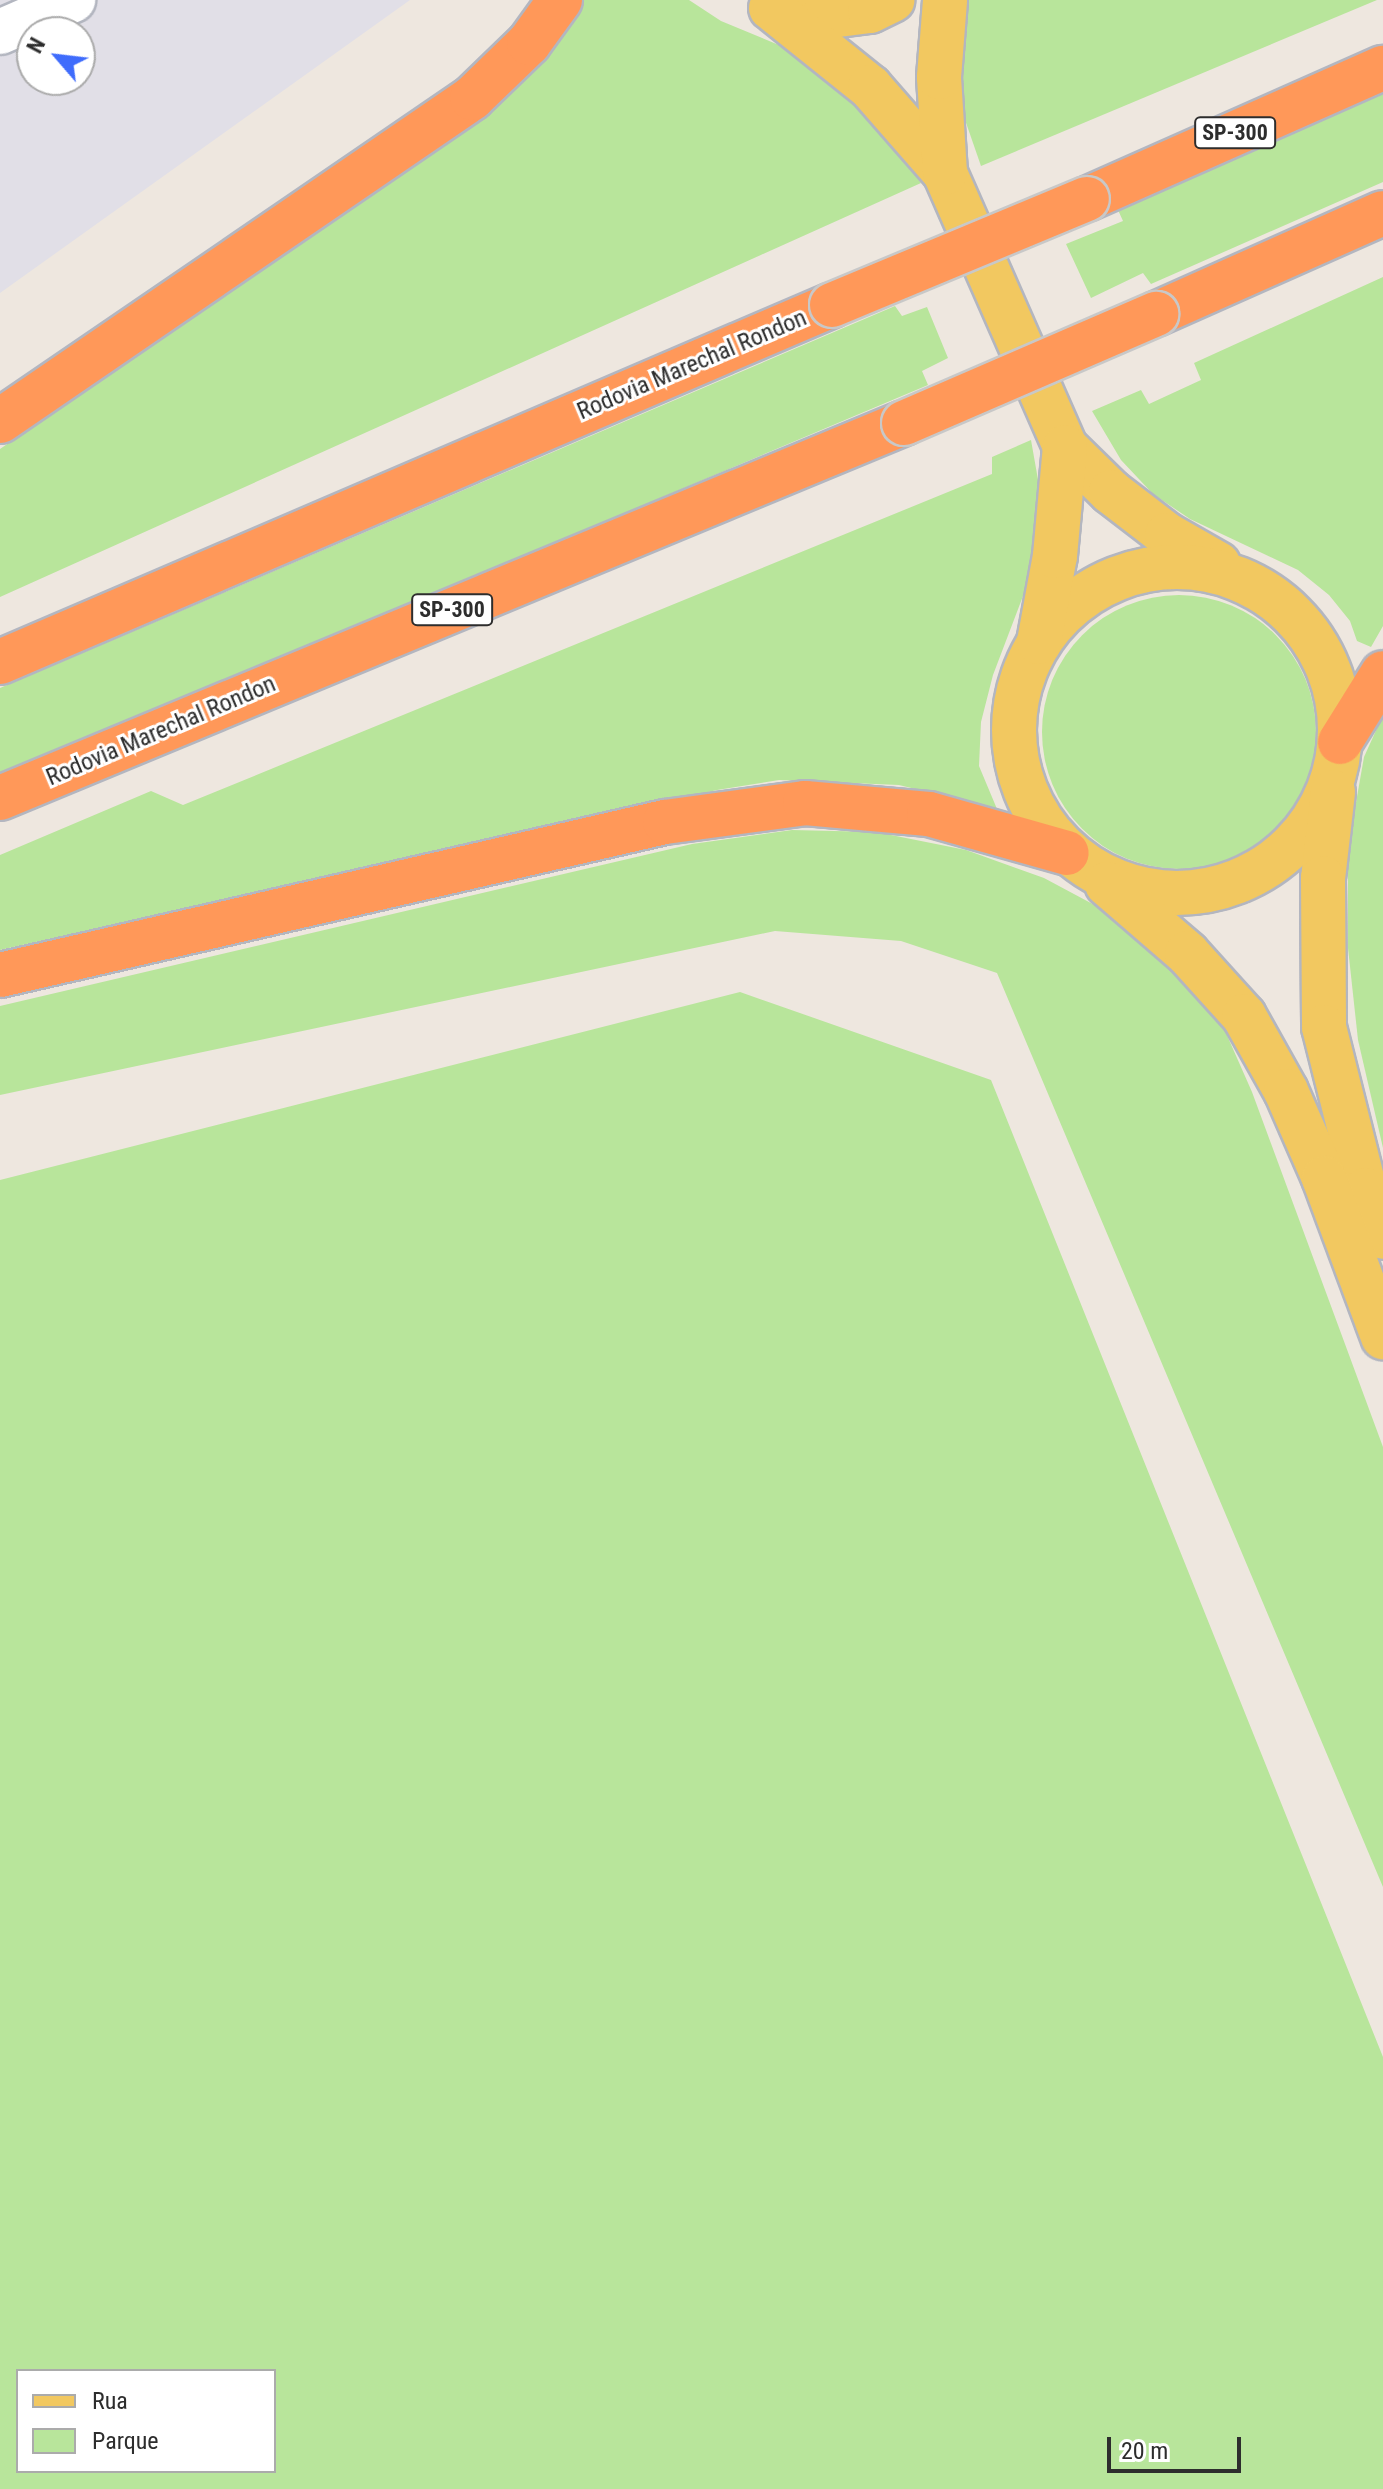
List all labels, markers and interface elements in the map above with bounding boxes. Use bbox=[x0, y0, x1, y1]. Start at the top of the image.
north arrow bbox=[16, 16, 96, 96]
text: N bbox=[22, 34, 50, 57]
road number: SP-300 bbox=[1193, 115, 1277, 151]
street label: Rodovia Marechal Rondon bbox=[573, 304, 811, 426]
road number: SP-300 bbox=[410, 592, 494, 628]
street label: Rodovia Marechal Rondon bbox=[42, 670, 280, 792]
legend bbox=[16, 2369, 276, 2473]
text: Rua bbox=[92, 2387, 128, 2415]
scale bar bbox=[1111, 2421, 1245, 2471]
text: Parque bbox=[92, 2427, 159, 2455]
text: 20 m bbox=[1121, 2437, 1168, 2465]

